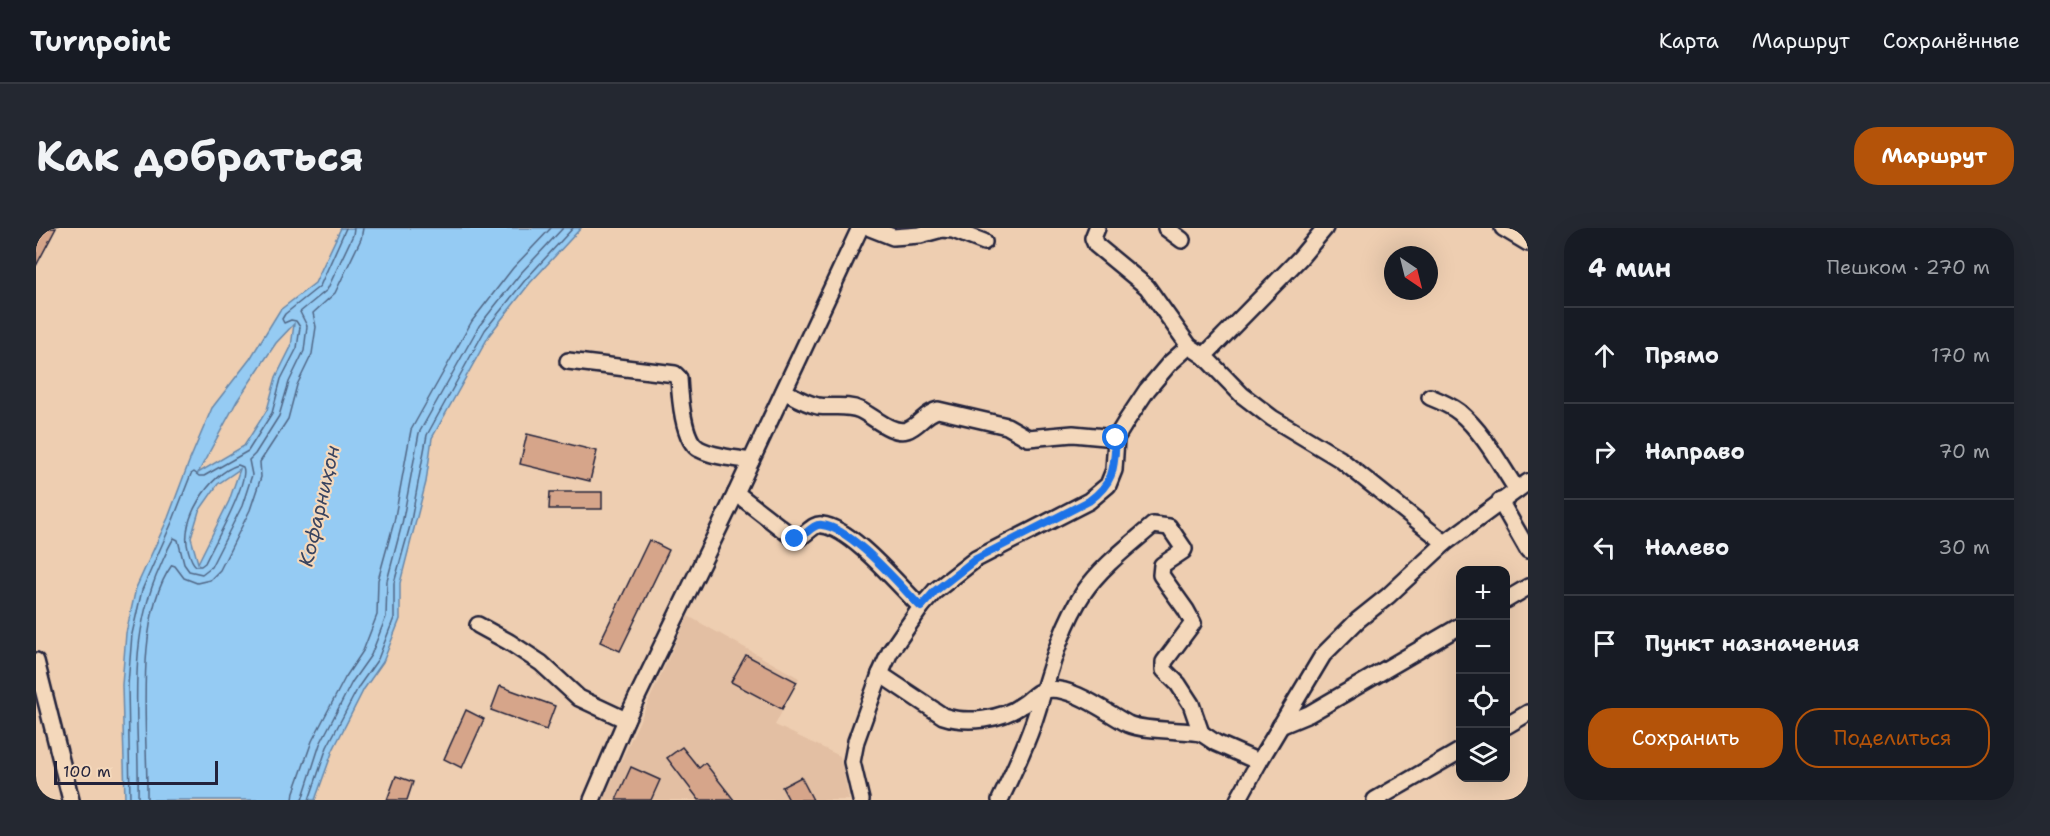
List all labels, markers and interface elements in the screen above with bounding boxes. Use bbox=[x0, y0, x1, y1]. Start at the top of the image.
text: Turnpoint bbox=[30, 22, 171, 60]
text: Карта bbox=[1659, 27, 1719, 55]
text: Маршрут bbox=[1752, 27, 1850, 55]
text: Сохранённые bbox=[1883, 27, 2020, 55]
button: Маршрут bbox=[1854, 127, 2014, 185]
text: Как добраться bbox=[36, 128, 364, 184]
north arrow bbox=[1384, 246, 1438, 300]
text: 4 мин bbox=[1588, 250, 1671, 285]
text: Пешком · 270 m bbox=[1827, 254, 1990, 280]
icon: ahead bbox=[1588, 339, 1621, 372]
text: Прямо bbox=[1645, 341, 1719, 370]
text: 170 m bbox=[1931, 342, 1990, 368]
route start bbox=[1102, 424, 1128, 450]
icon: right bbox=[1588, 435, 1621, 468]
text: Направо bbox=[1645, 437, 1745, 466]
text: 70 m bbox=[1938, 438, 1990, 464]
water label: Кофарниҳон bbox=[292, 443, 346, 569]
route end bbox=[781, 525, 807, 551]
icon: left bbox=[1588, 531, 1621, 564]
text: Налево bbox=[1645, 533, 1729, 562]
text: 30 m bbox=[1938, 534, 1990, 560]
map controls bbox=[1456, 566, 1510, 782]
button: + bbox=[1456, 566, 1510, 620]
button: − bbox=[1456, 620, 1510, 674]
icon: arrive bbox=[1588, 627, 1621, 660]
text: Пункт назначения bbox=[1645, 629, 1859, 658]
button: locate bbox=[1456, 674, 1510, 728]
button: Сохранить bbox=[1588, 708, 1783, 768]
button: Поделиться bbox=[1795, 708, 1990, 768]
button: layers bbox=[1456, 728, 1510, 782]
scale bar bbox=[54, 758, 218, 786]
text: 100 m bbox=[63, 761, 111, 782]

